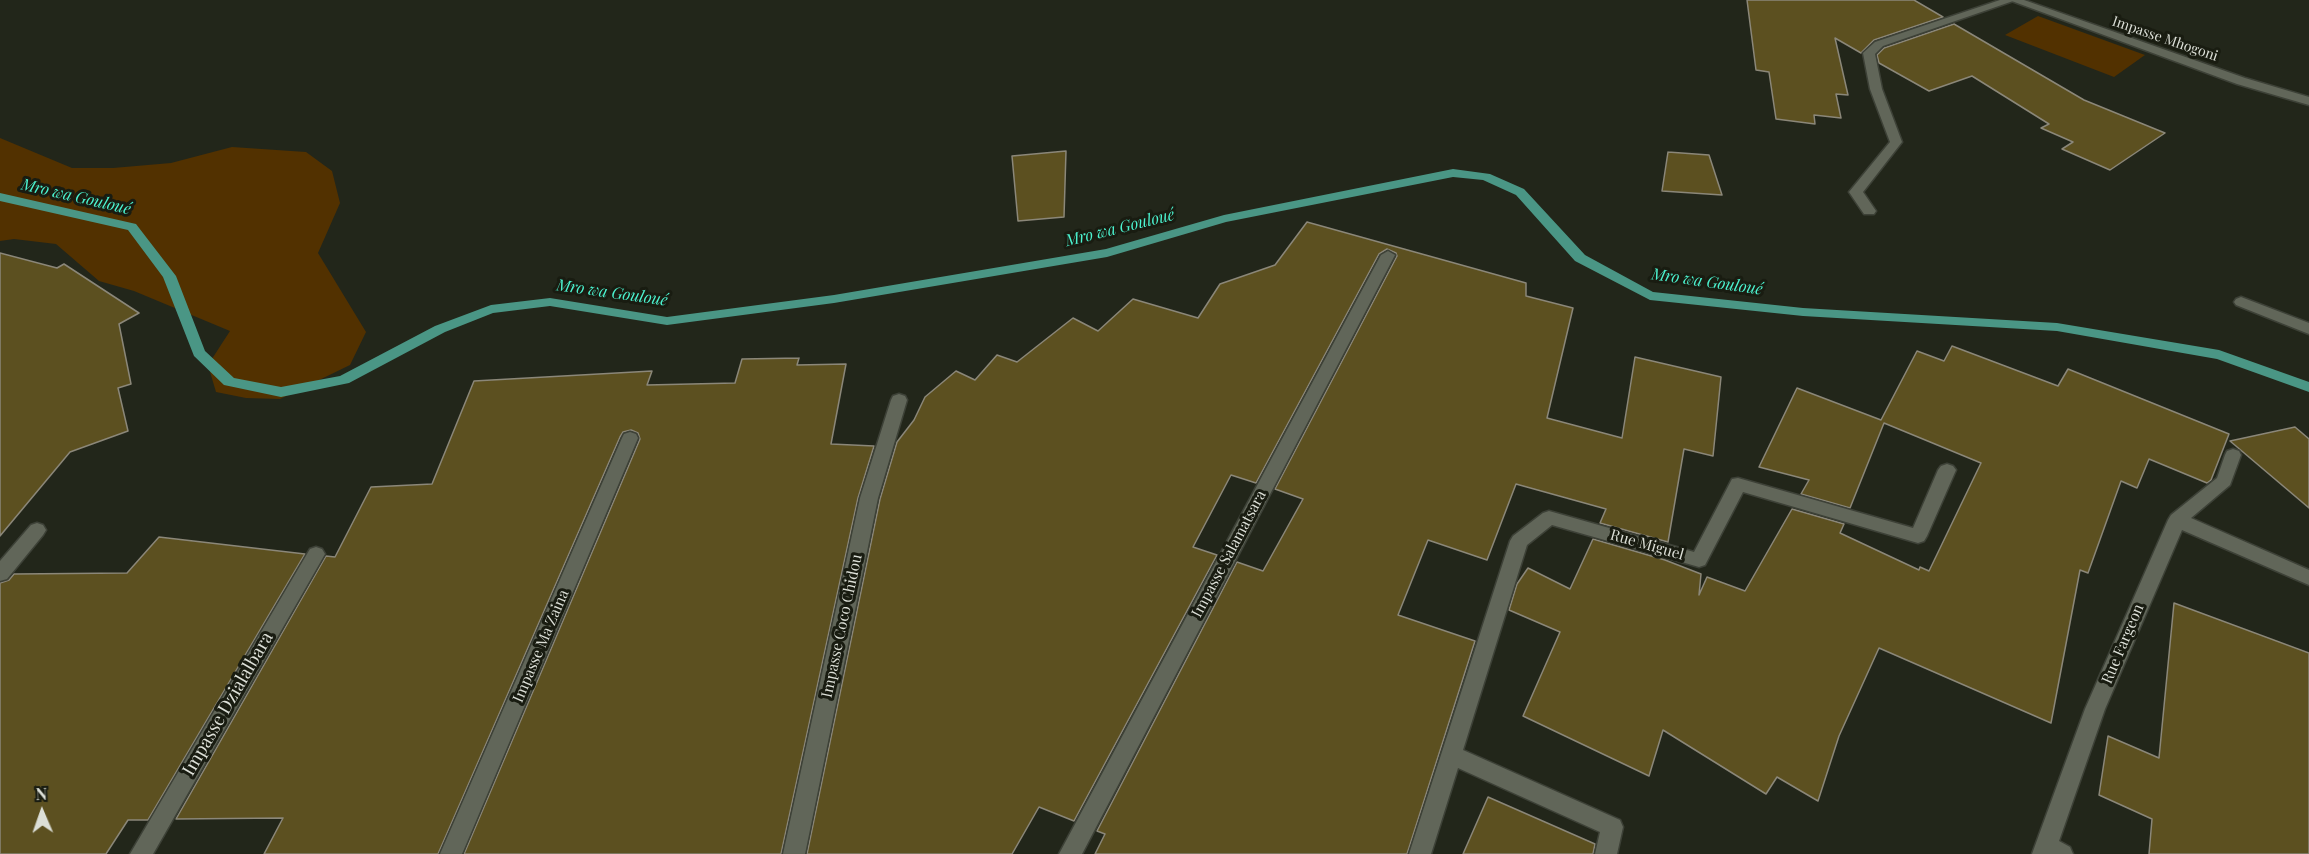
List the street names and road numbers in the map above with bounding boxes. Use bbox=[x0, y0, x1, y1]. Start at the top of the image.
street label: Impasse Mhogoni bbox=[2110, 13, 2220, 65]
street label: Impasse Salamatsara bbox=[1188, 487, 1270, 621]
street label: Rue Miguel bbox=[1608, 526, 1686, 564]
street label: Impasse Coco Chidou bbox=[818, 553, 866, 699]
street label: Impasse Ma Zaina bbox=[509, 587, 573, 705]
street label: Rue Fargeon bbox=[2098, 601, 2148, 687]
street label: Impasse Dzialalbara bbox=[178, 628, 278, 780]

